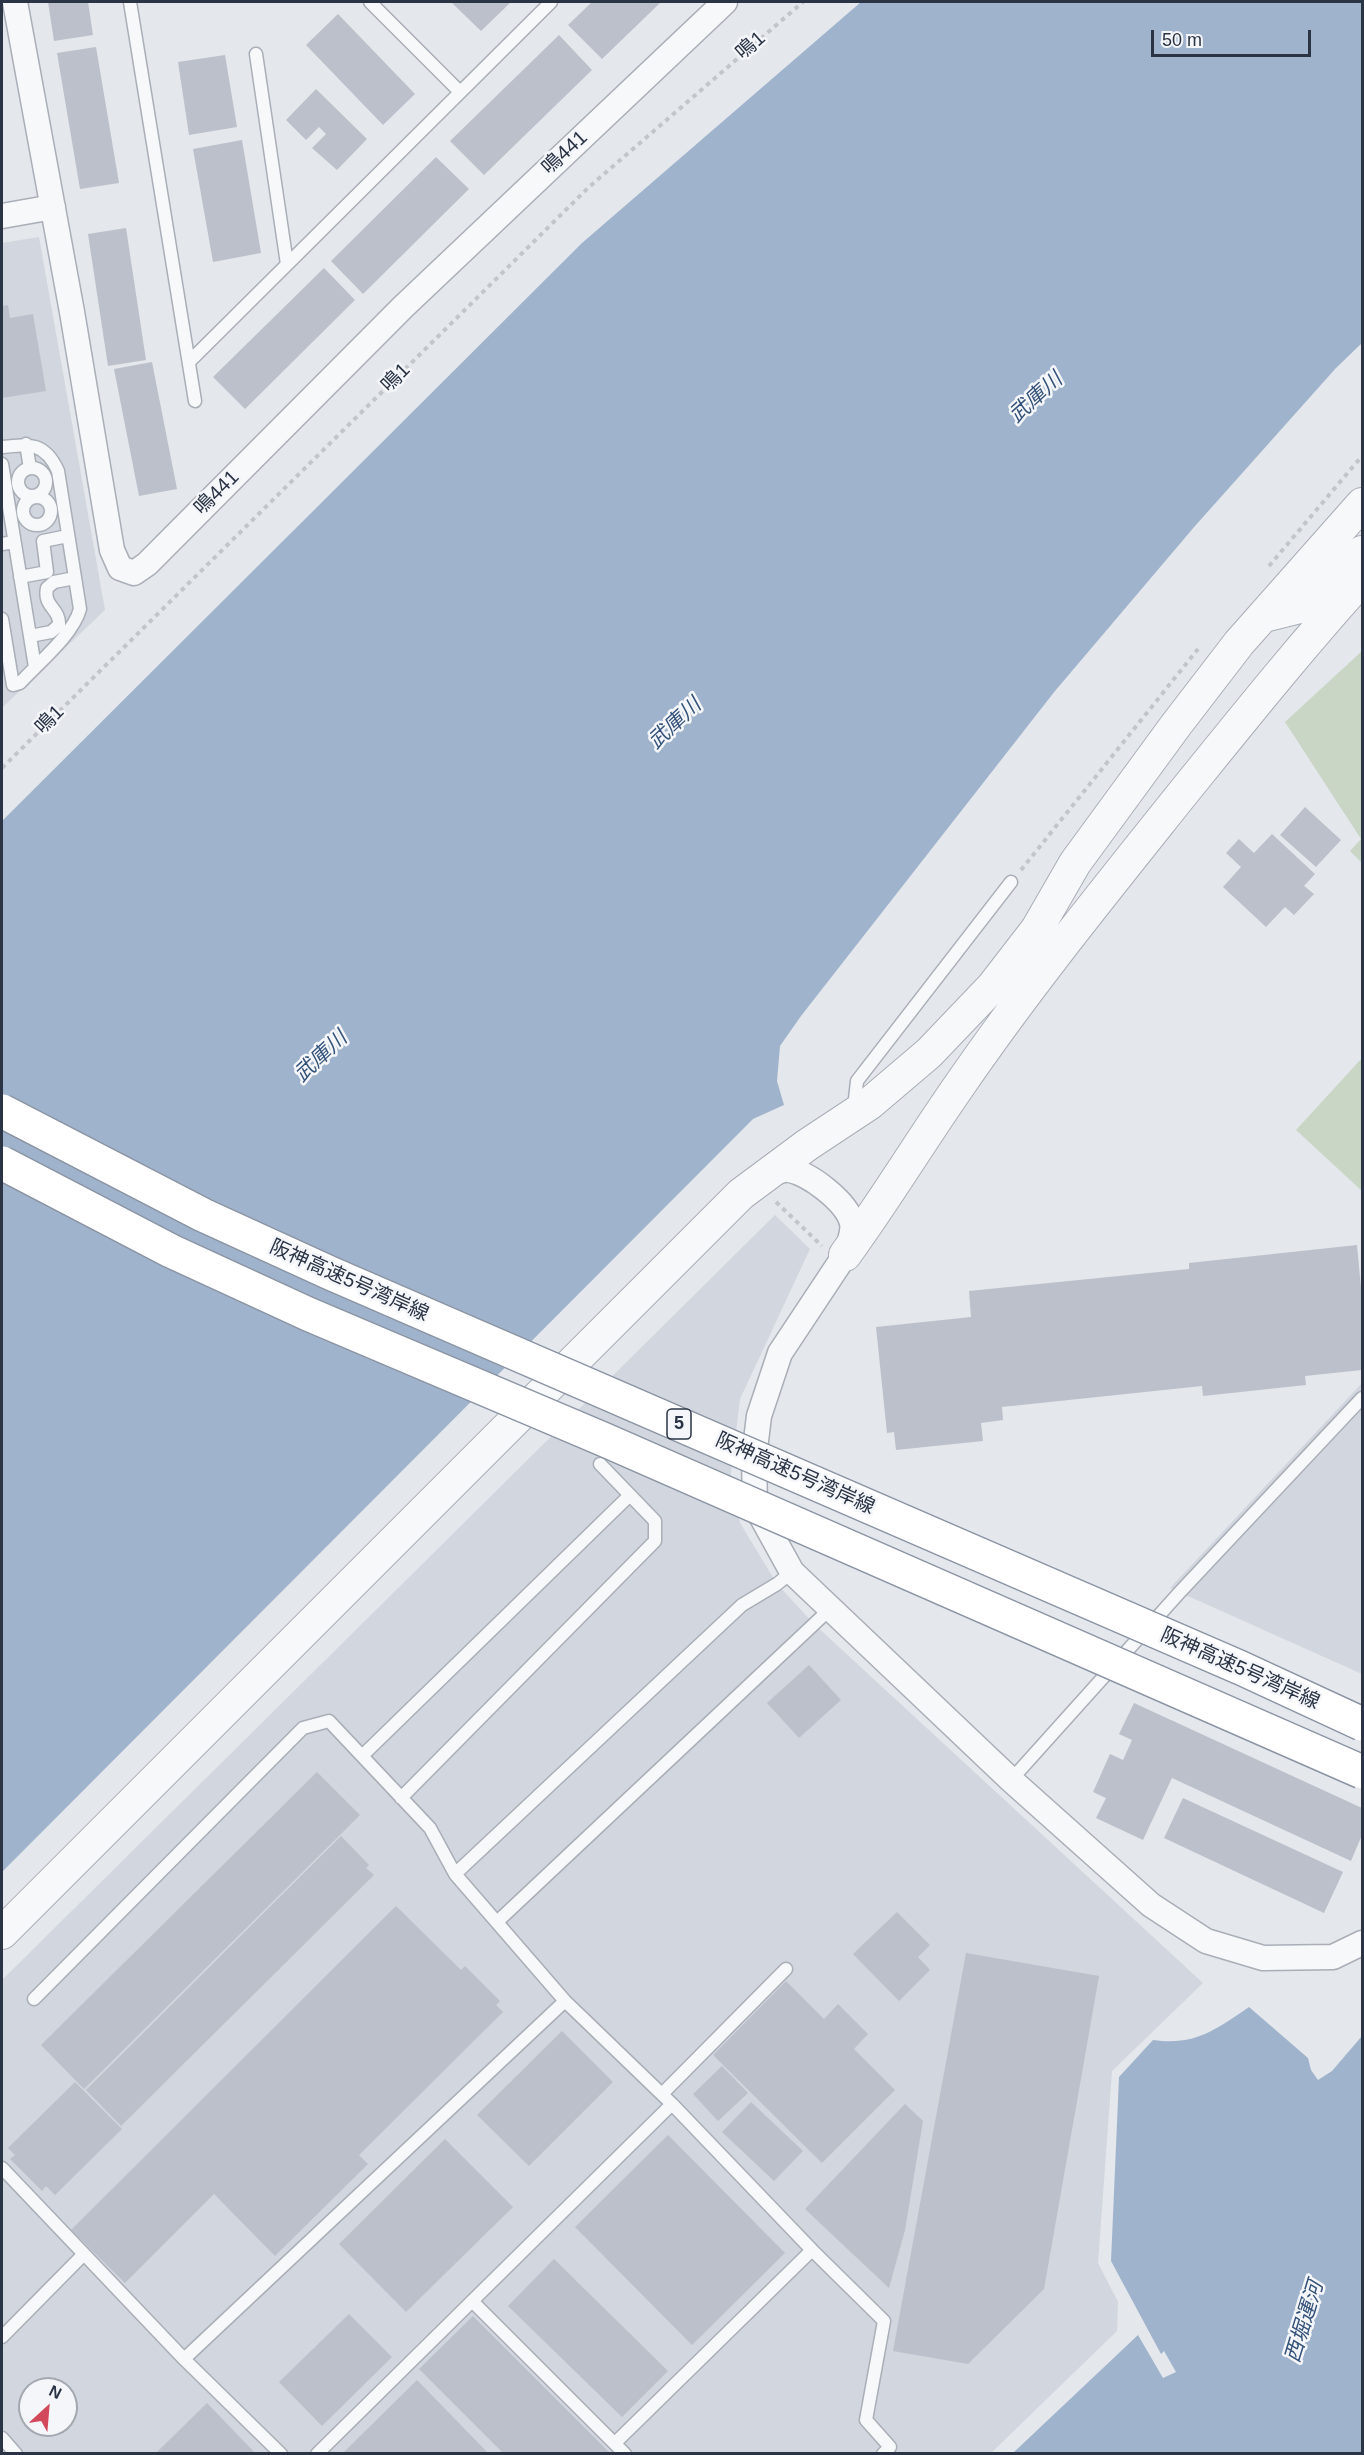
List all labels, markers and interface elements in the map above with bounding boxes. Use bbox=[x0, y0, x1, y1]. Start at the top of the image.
scale bar bbox=[1154, 18, 1314, 56]
street label: 鳴1 bbox=[731, 27, 771, 65]
text: 50 m bbox=[1162, 30, 1202, 50]
street label: 鳴441 bbox=[537, 126, 593, 180]
street label: 鳴1 bbox=[377, 359, 415, 397]
water label: 武庫川 bbox=[1004, 368, 1068, 428]
street label: 鳴441 bbox=[190, 466, 244, 520]
water label: 武庫川 bbox=[643, 693, 707, 755]
street label: 鳴1 bbox=[31, 701, 69, 739]
water label: 武庫川 bbox=[289, 1026, 353, 1088]
street label: 阪神高速5号湾岸線 bbox=[266, 1235, 432, 1327]
road number: 5 bbox=[667, 1409, 691, 1439]
street label: 阪神高速5号湾岸線 bbox=[712, 1428, 878, 1520]
street label: 阪神高速5号湾岸線 bbox=[1157, 1623, 1323, 1715]
water label: 西堀運河 bbox=[1281, 2278, 1329, 2366]
north arrow bbox=[18, 2377, 78, 2437]
text: N bbox=[46, 2382, 64, 2402]

